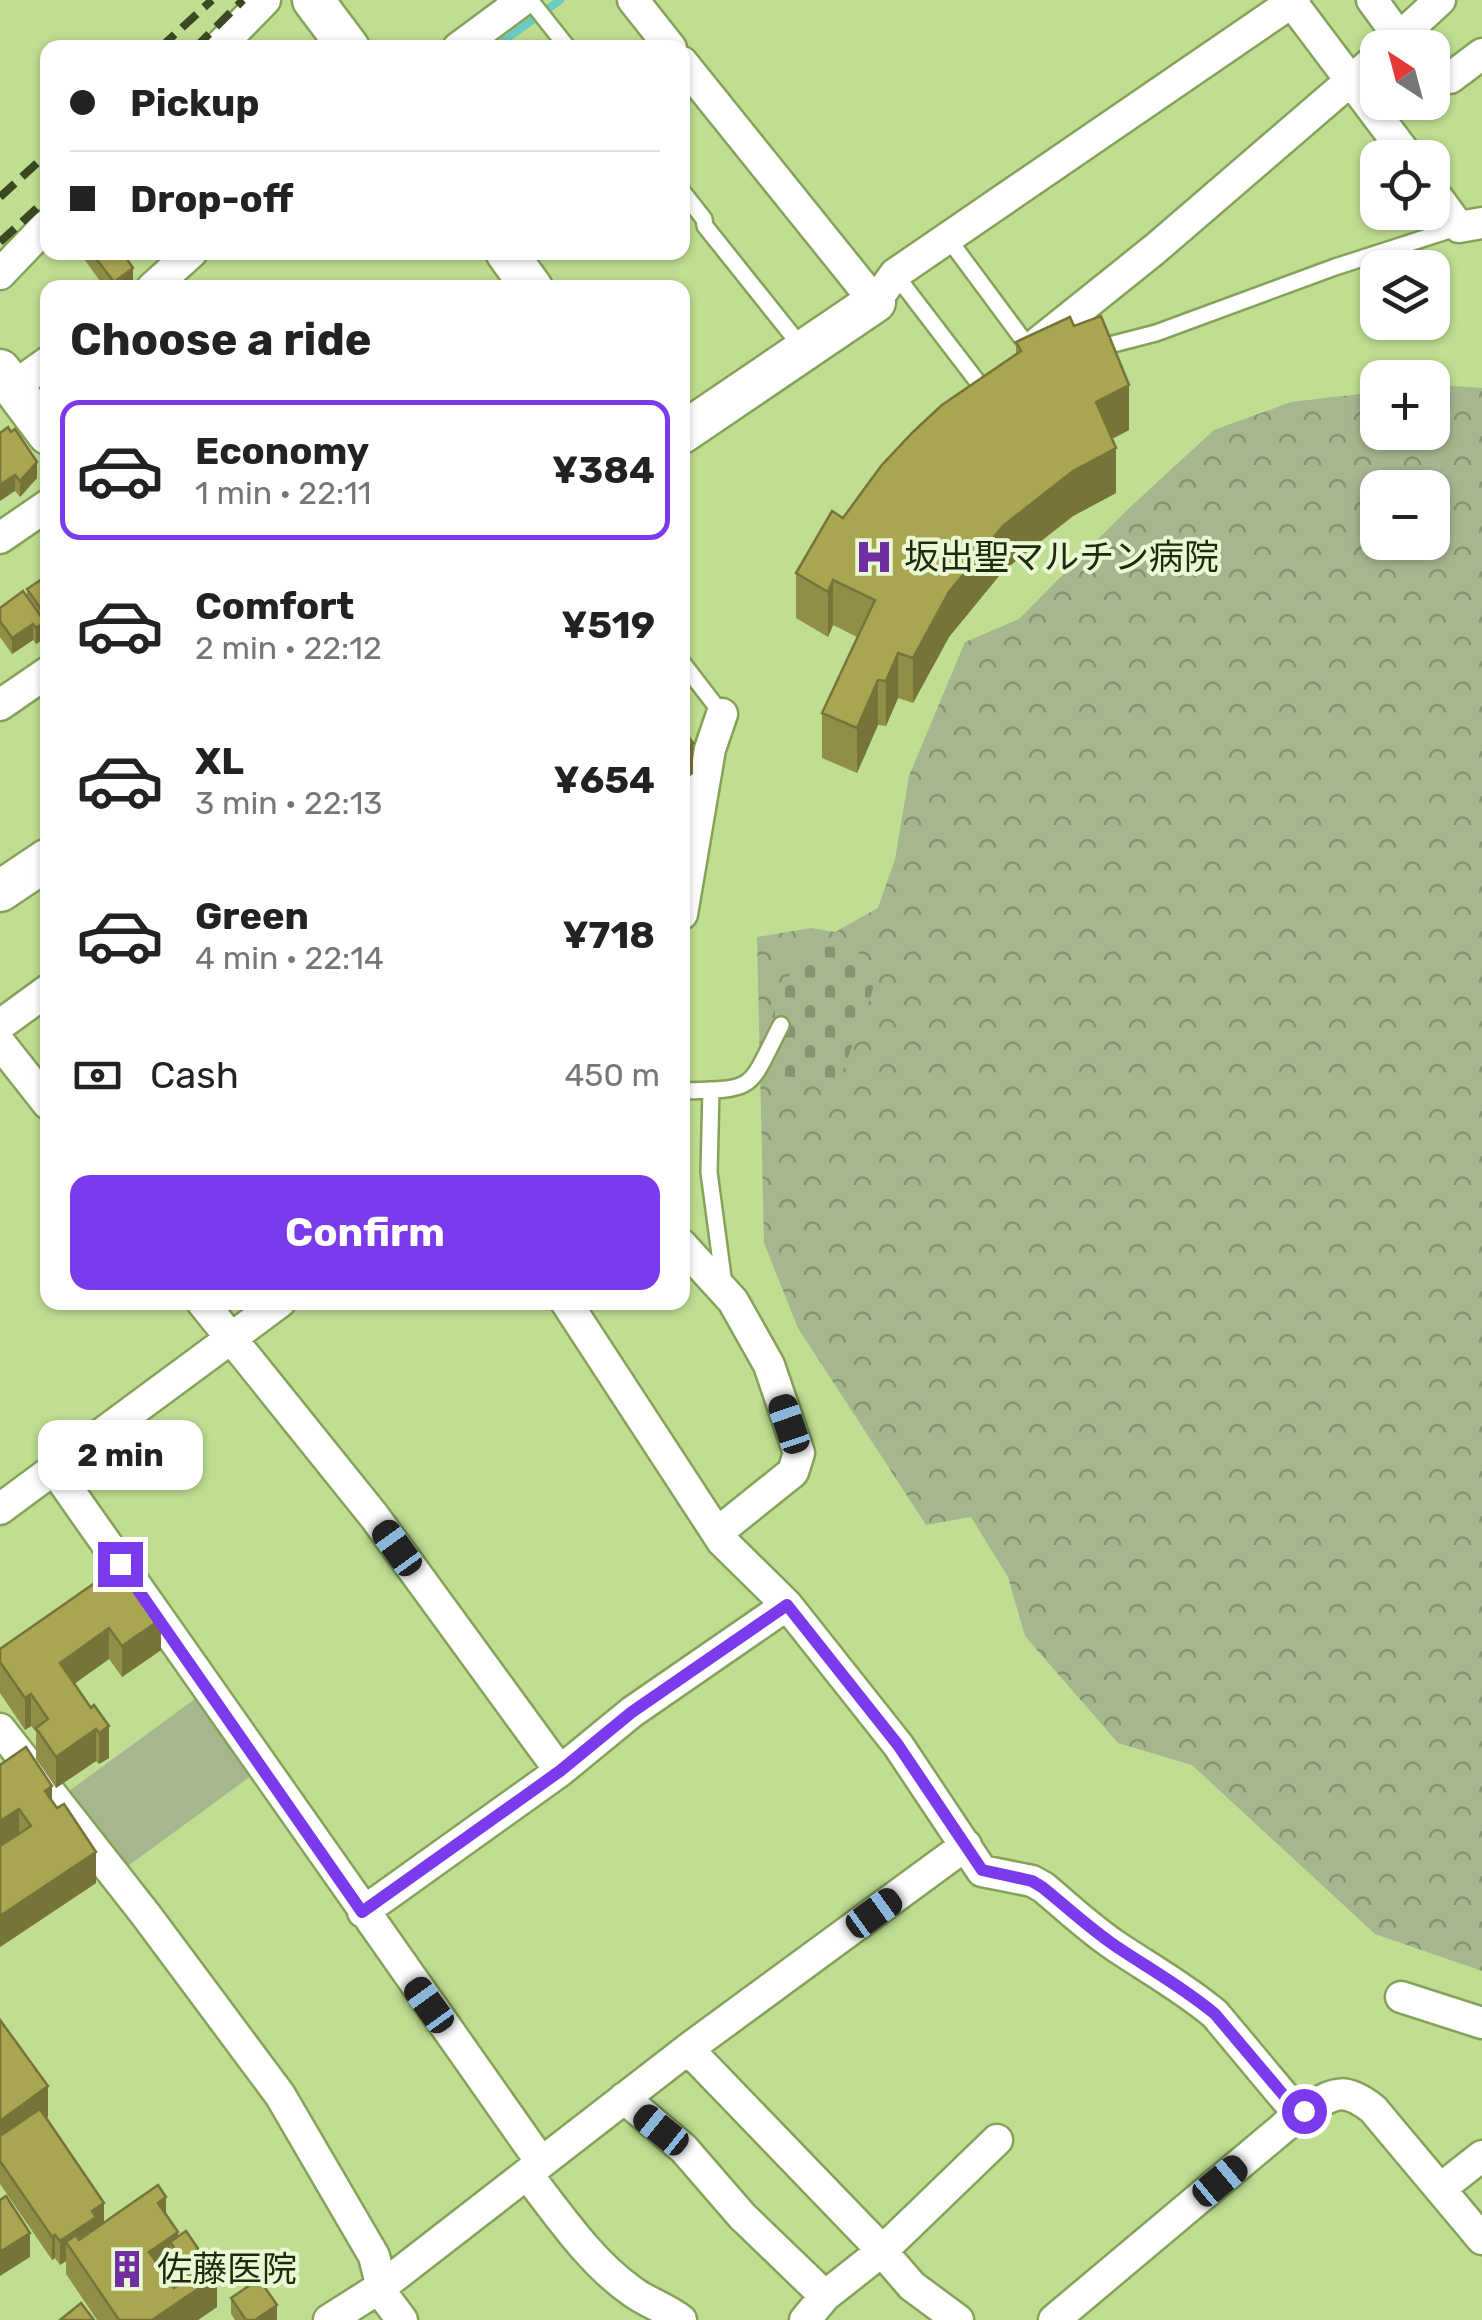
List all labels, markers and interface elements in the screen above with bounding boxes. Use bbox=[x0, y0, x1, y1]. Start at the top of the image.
north arrow bbox=[1360, 30, 1450, 120]
map controls bbox=[1360, 30, 1450, 560]
text: Pickup bbox=[130, 80, 259, 126]
button: locate bbox=[1360, 140, 1450, 230]
text: Drop-off bbox=[130, 176, 293, 222]
button: layers bbox=[1360, 250, 1450, 340]
text: Choose a ride bbox=[70, 313, 372, 366]
button: + bbox=[1360, 360, 1450, 450]
icon: car bbox=[75, 425, 165, 515]
text: Economy bbox=[195, 428, 369, 474]
text: ¥384 bbox=[552, 447, 655, 493]
button: − bbox=[1360, 470, 1450, 560]
text: 1 min · 22:11 bbox=[195, 474, 372, 512]
hospital icon: 坂出聖マルチン病院 bbox=[853, 536, 895, 578]
place label: 坂出聖マルチン病院 bbox=[904, 536, 1219, 578]
icon: car bbox=[75, 580, 165, 670]
text: Comfort bbox=[195, 583, 354, 629]
text: ¥519 bbox=[561, 602, 655, 648]
text: 2 min · 22:12 bbox=[195, 629, 382, 667]
icon: car bbox=[75, 735, 165, 825]
text: XL bbox=[195, 738, 244, 784]
text: ¥654 bbox=[554, 757, 655, 803]
text: 3 min · 22:13 bbox=[195, 784, 383, 822]
icon: car bbox=[75, 890, 165, 980]
text: Green bbox=[195, 893, 309, 939]
text: ¥718 bbox=[562, 912, 655, 958]
text: 4 min · 22:14 bbox=[195, 939, 384, 977]
icon: cash bbox=[70, 1048, 125, 1103]
text: Cash bbox=[150, 1052, 239, 1098]
text: 450 m bbox=[565, 1056, 660, 1094]
button: Confirm bbox=[70, 1175, 660, 1290]
car bbox=[765, 1391, 813, 1457]
callout: 2 min bbox=[38, 1419, 202, 1489]
text: 2 min bbox=[77, 1436, 164, 1474]
car bbox=[367, 1515, 427, 1581]
route end bbox=[98, 1542, 143, 1587]
car bbox=[841, 1883, 907, 1943]
car bbox=[399, 1972, 459, 2038]
route start bbox=[1282, 2089, 1327, 2134]
car bbox=[628, 2099, 694, 2161]
car bbox=[1187, 2150, 1253, 2212]
building icon: 佐藤医院 bbox=[106, 2248, 148, 2290]
place label: 佐藤医院 bbox=[157, 2248, 297, 2290]

